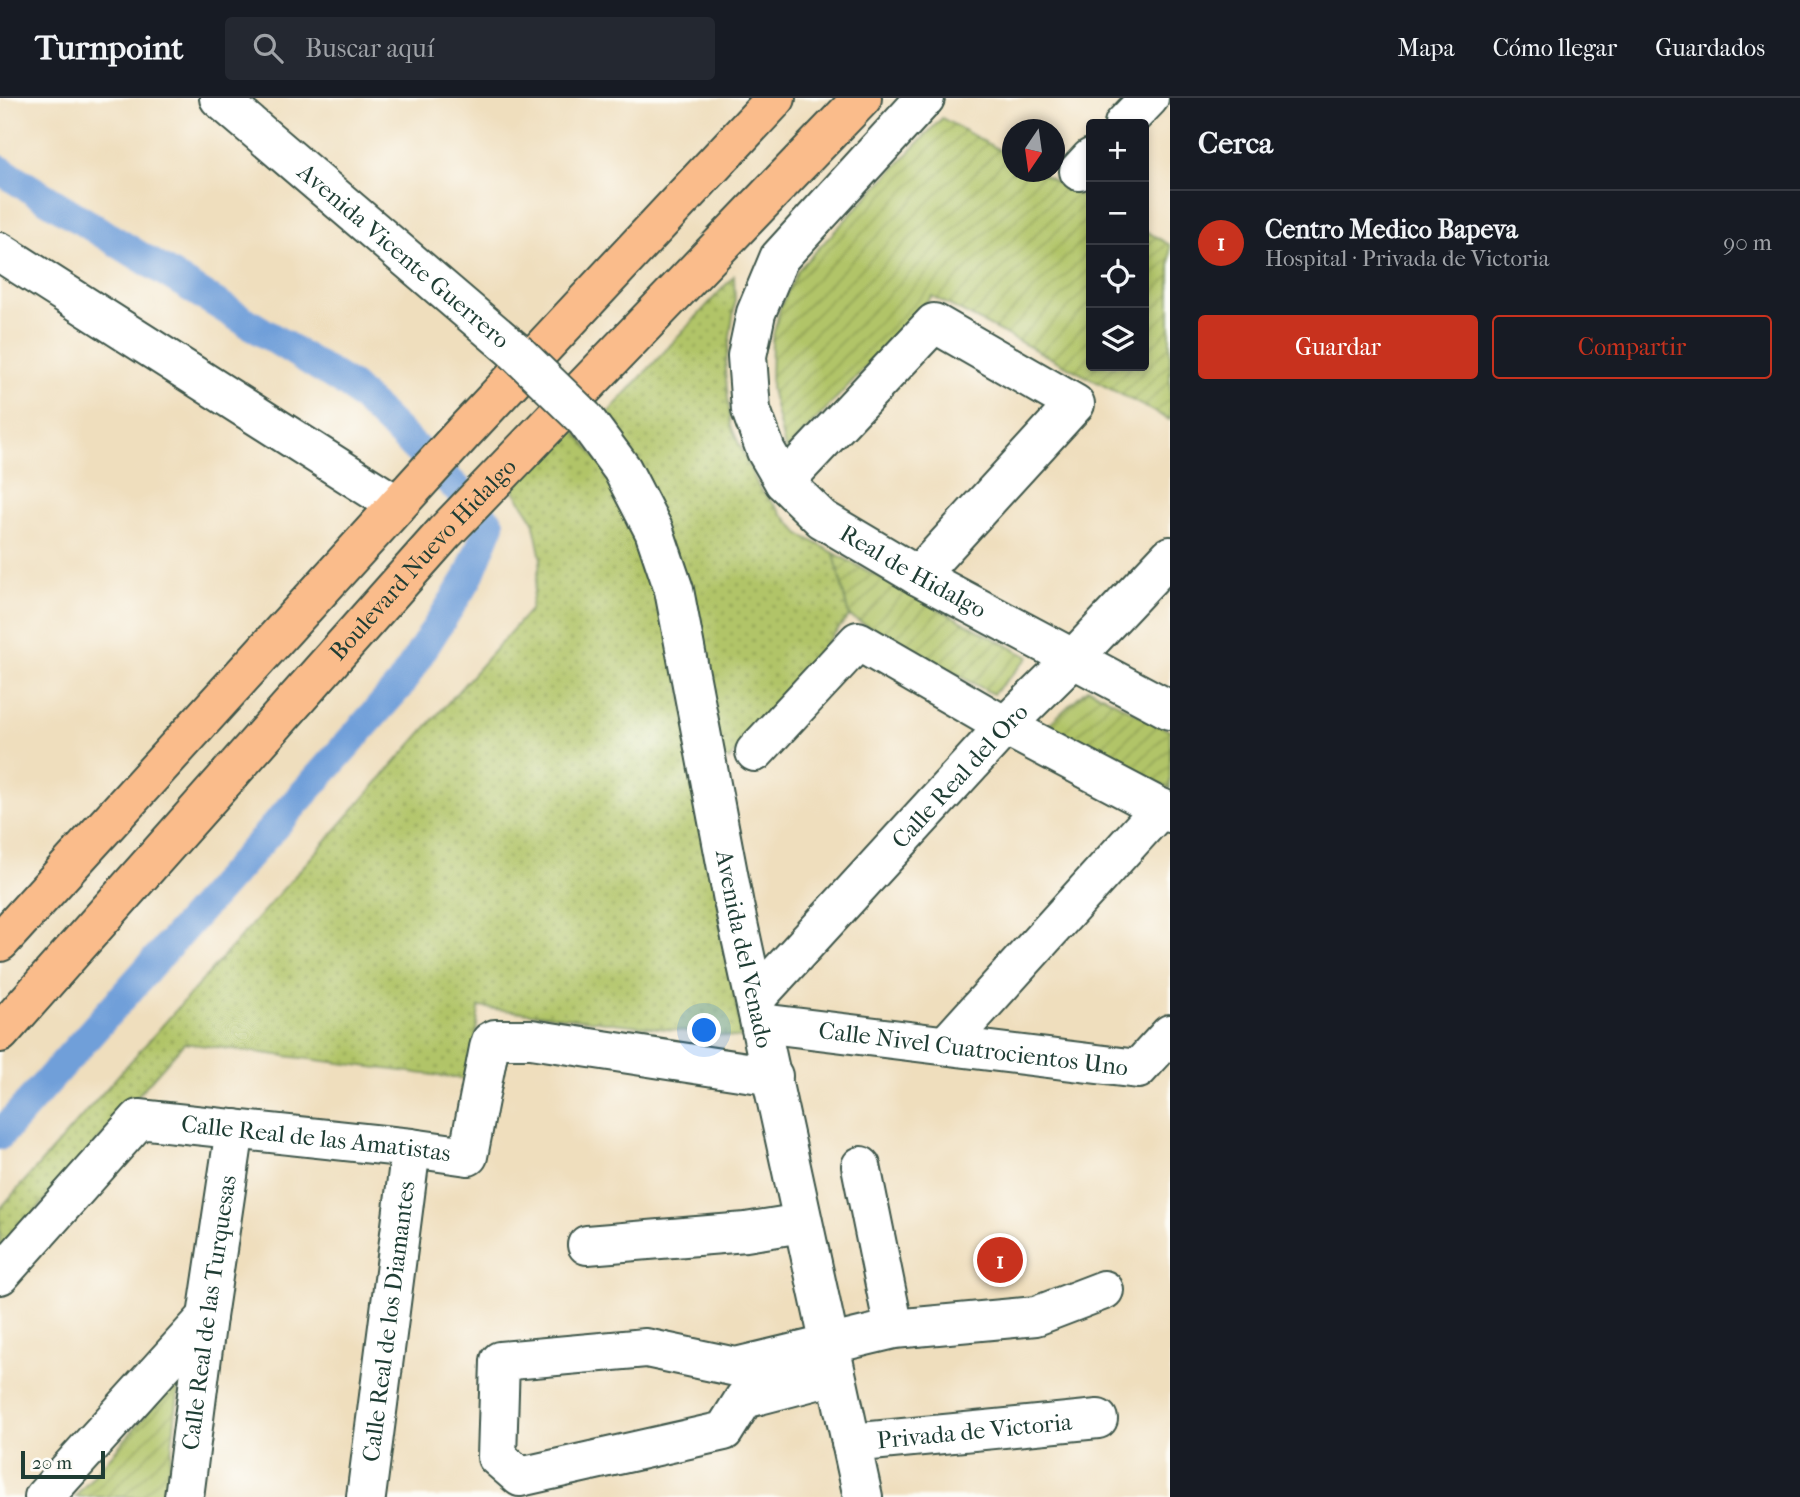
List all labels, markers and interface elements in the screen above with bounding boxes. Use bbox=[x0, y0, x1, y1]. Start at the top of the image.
search box bbox=[225, 17, 715, 80]
text: Turnpoint bbox=[35, 29, 183, 68]
icon: search bbox=[249, 29, 287, 67]
text: Buscar aquí bbox=[305, 33, 434, 64]
text: Mapa bbox=[1397, 34, 1455, 62]
text: Cómo llegar bbox=[1493, 34, 1617, 62]
text: Guardados bbox=[1655, 34, 1765, 62]
north arrow bbox=[1002, 119, 1065, 182]
map controls bbox=[1086, 119, 1149, 371]
button: + bbox=[1086, 119, 1149, 182]
text: Cerca bbox=[1198, 126, 1273, 161]
street label: Avenida Vicente Guerrero bbox=[291, 157, 515, 354]
button: − bbox=[1086, 182, 1149, 245]
text: Centro Medico Bapeva bbox=[1265, 214, 1518, 245]
text: 1 bbox=[1217, 229, 1225, 256]
text: 90 m bbox=[1723, 229, 1772, 256]
button: locate bbox=[1086, 245, 1149, 308]
text: Hospital · Privada de Victoria bbox=[1265, 245, 1549, 272]
button: layers bbox=[1086, 308, 1149, 371]
button: Guardar bbox=[1198, 315, 1478, 379]
button: Compartir bbox=[1492, 315, 1772, 379]
street label: Boulevard Nuevo Hidalgo bbox=[324, 453, 522, 666]
street label: Real de Hidalgo bbox=[835, 519, 991, 624]
street label: Calle Real del Oro bbox=[886, 697, 1034, 854]
street label: Avenida del Venado bbox=[710, 847, 779, 1051]
your location bbox=[687, 1013, 721, 1047]
street label: Calle Nivel Cuatrocientos Uno bbox=[817, 1016, 1130, 1082]
street label: Calle Real de las Amatistas bbox=[180, 1110, 453, 1167]
street label: Calle Real de las Turquesas bbox=[176, 1173, 242, 1452]
street label: Calle Real de los Diamantes bbox=[357, 1179, 421, 1463]
pin: 1 bbox=[977, 1234, 1023, 1286]
street label: Privada de Victoria bbox=[876, 1408, 1074, 1454]
scale bar bbox=[21, 1448, 105, 1480]
text: 20 m bbox=[32, 1452, 72, 1474]

